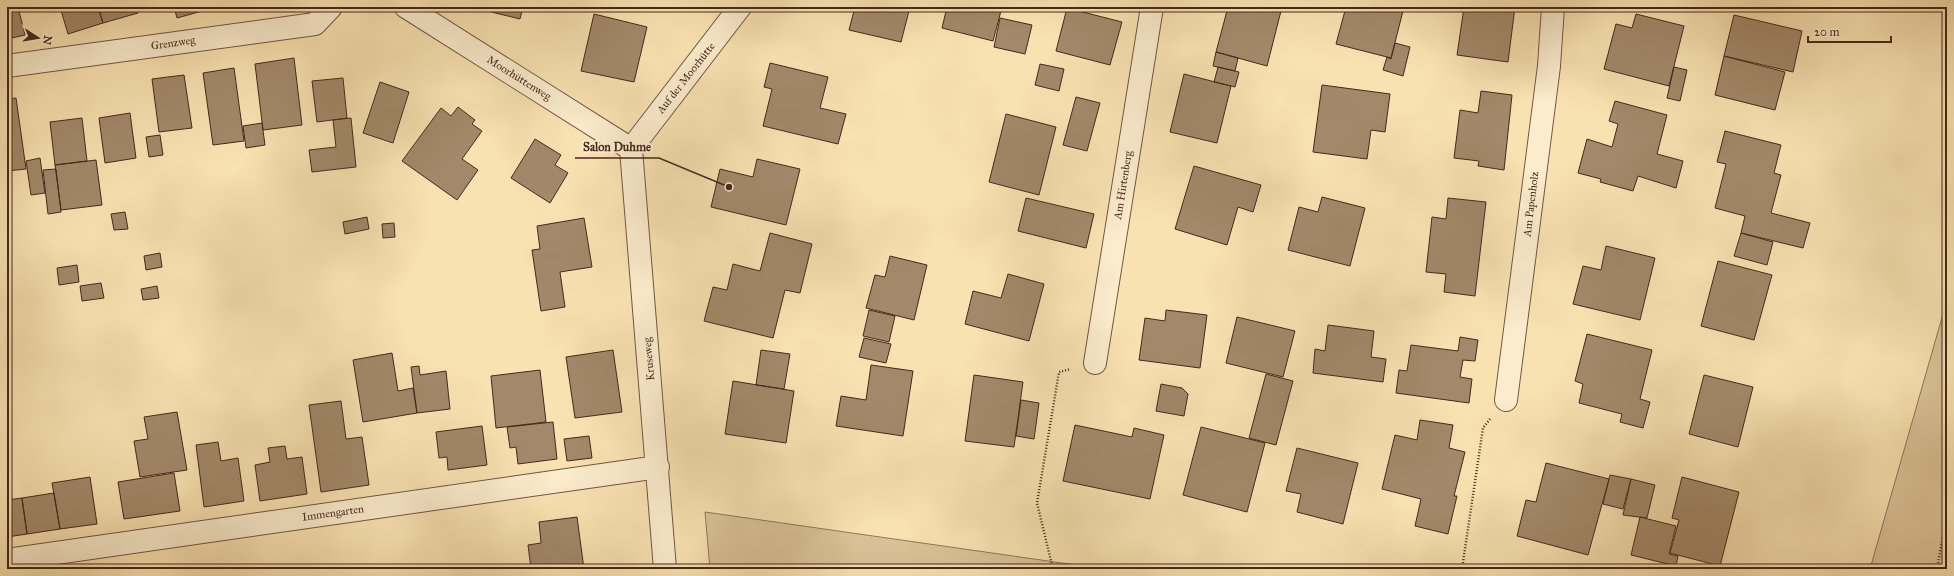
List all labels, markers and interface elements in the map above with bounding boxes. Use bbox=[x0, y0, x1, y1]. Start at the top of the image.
north arrow bbox=[18, 18, 58, 58]
scale bar bbox=[1808, 18, 1891, 44]
text: 20 m bbox=[1814, 25, 1840, 39]
street label: Grenzweg bbox=[150, 33, 197, 53]
text: N bbox=[40, 34, 55, 47]
street label: Auf der Moorhütte bbox=[654, 40, 718, 117]
street label: Moorhüttenweg bbox=[484, 53, 554, 103]
callout: Salon Duhme bbox=[575, 134, 659, 158]
text: Salon Duhme bbox=[583, 140, 651, 154]
street label: Am Hirtenberg bbox=[1111, 149, 1135, 221]
street label: Am Papenholz bbox=[1520, 171, 1541, 238]
street label: Kruseweg bbox=[641, 336, 657, 381]
street label: Immengarten bbox=[301, 502, 365, 524]

